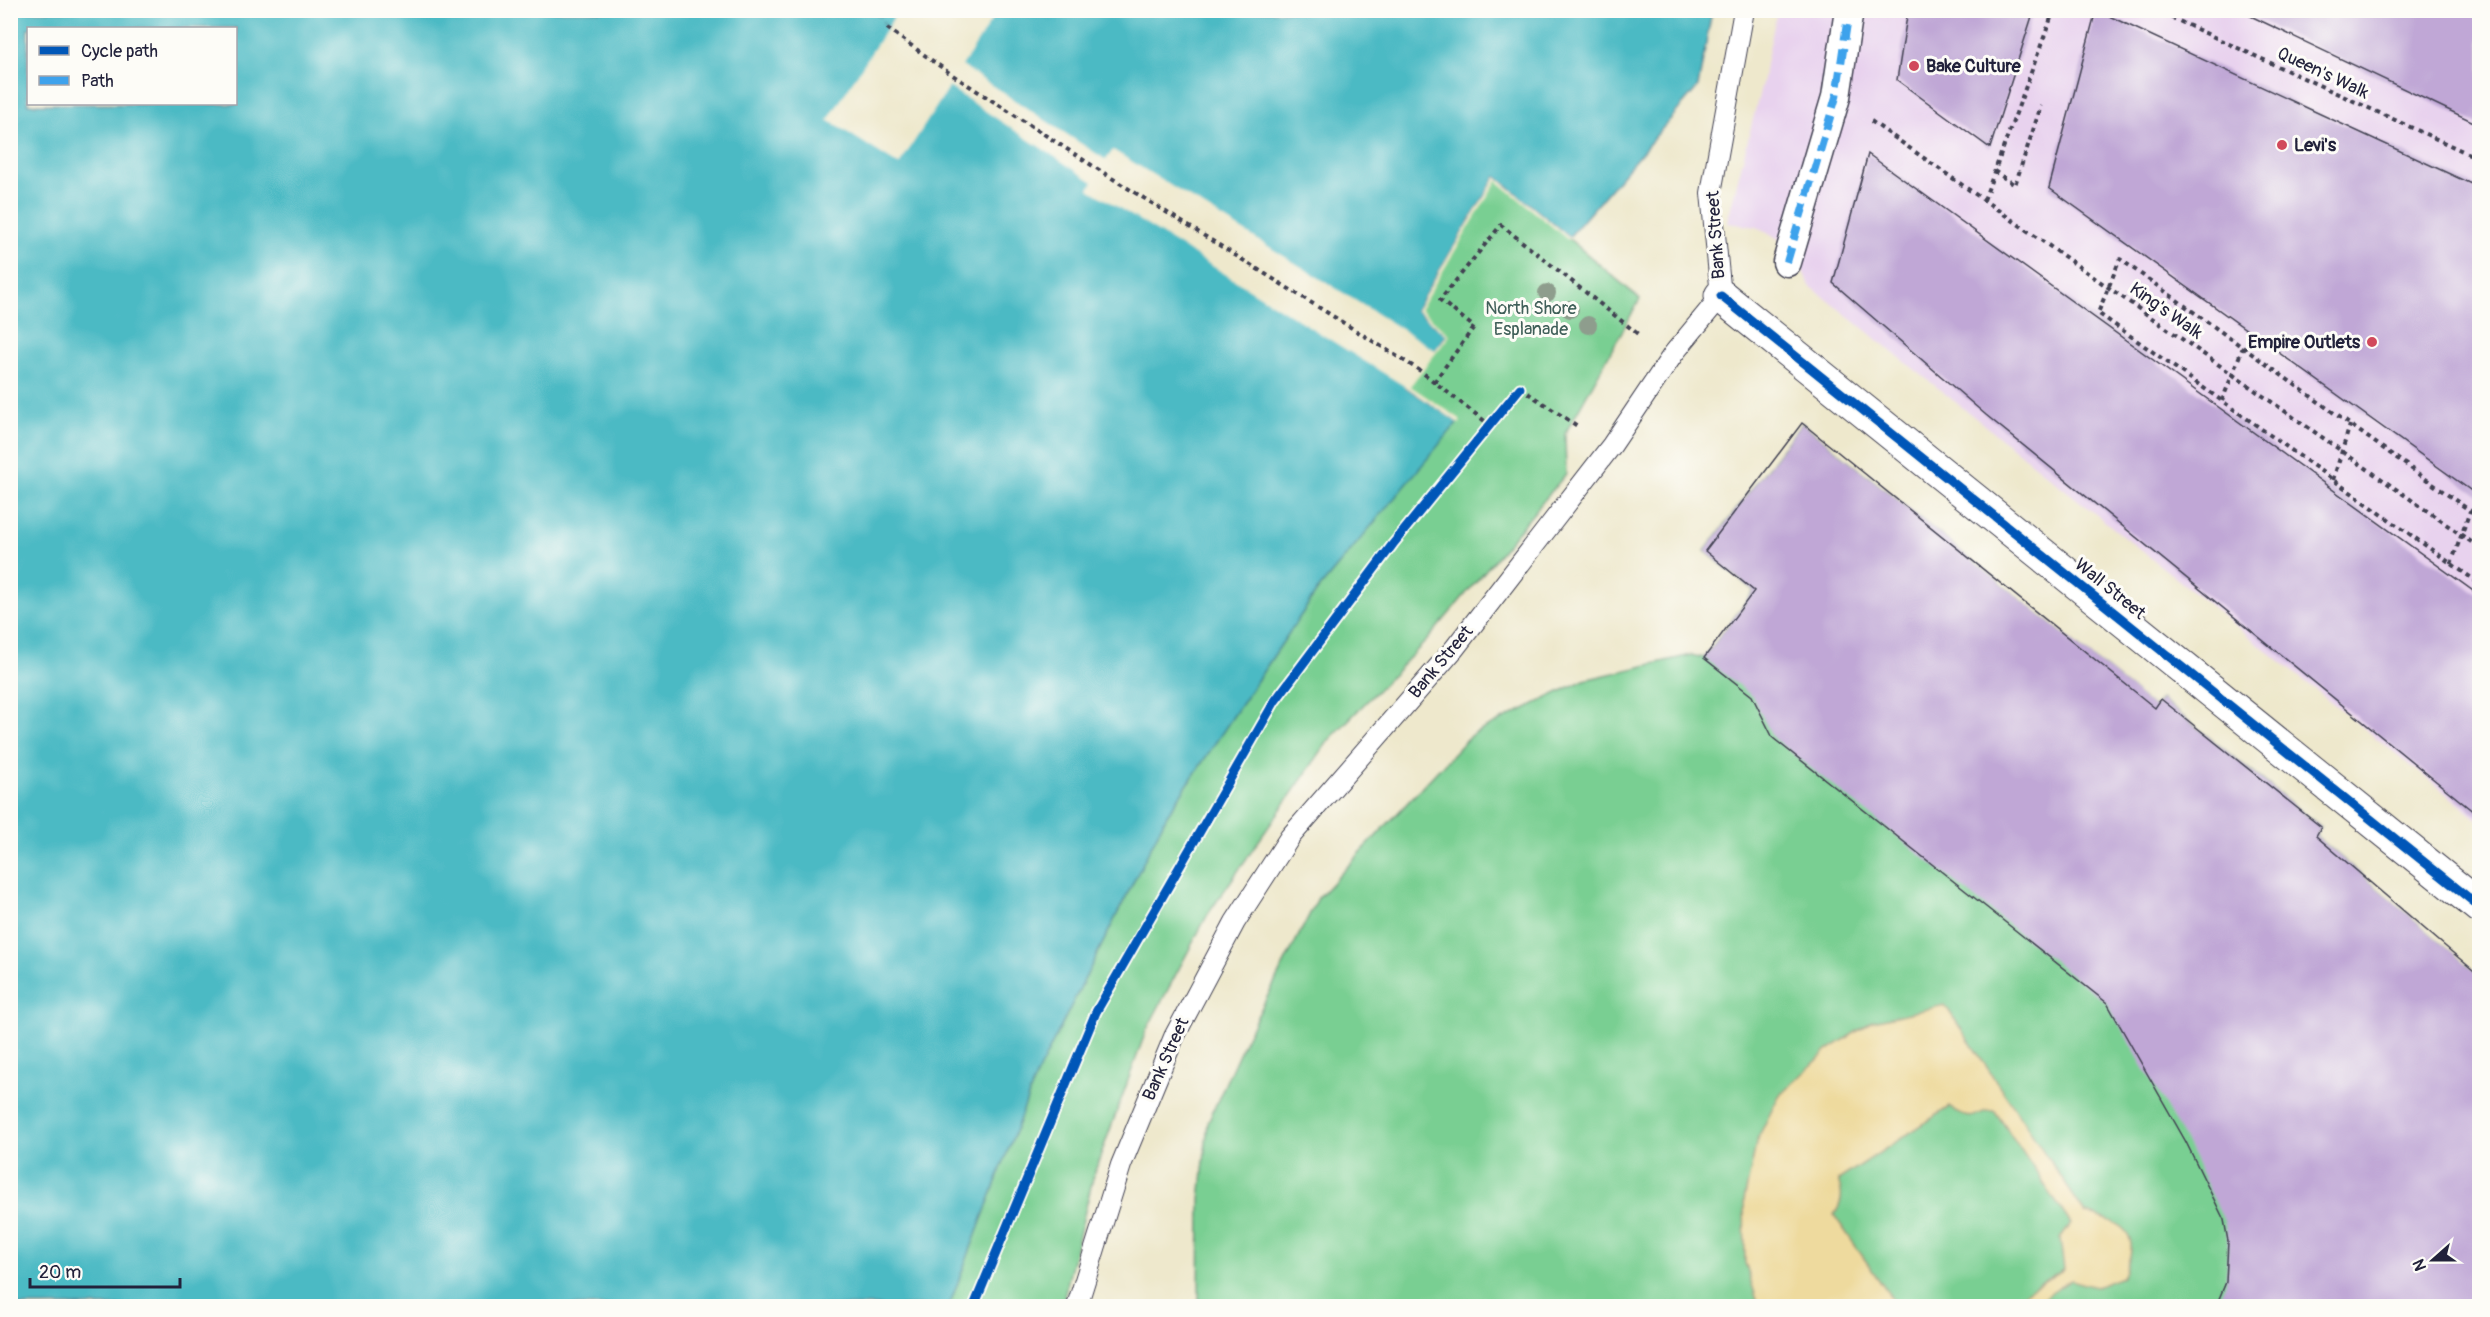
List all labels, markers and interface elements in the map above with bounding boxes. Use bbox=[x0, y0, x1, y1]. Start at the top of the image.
legend bbox=[27, 27, 237, 105]
text: Cycle path bbox=[81, 40, 158, 63]
street label: Queen's Walk bbox=[2273, 42, 2373, 104]
place label: Bake Culture bbox=[1926, 55, 2022, 78]
marker: Bake Culture bbox=[1907, 59, 1921, 73]
text: Path bbox=[81, 70, 114, 93]
place label: Levi's bbox=[2294, 134, 2337, 157]
marker: Levi's bbox=[2275, 138, 2289, 152]
street label: Bank Street bbox=[1701, 189, 1731, 280]
street label: King's Walk bbox=[2125, 277, 2207, 345]
park label: North Shore Esplanade bbox=[1485, 297, 1577, 341]
place label: Empire Outlets bbox=[2248, 331, 2361, 354]
marker: Empire Outlets bbox=[2365, 335, 2379, 349]
street label: Wall Street bbox=[2070, 553, 2151, 625]
street label: Bank Street bbox=[1404, 620, 1479, 703]
street label: Bank Street bbox=[1138, 1013, 1195, 1104]
north arrow bbox=[2403, 1230, 2463, 1290]
scale bar bbox=[30, 1251, 180, 1289]
text: N bbox=[2409, 1256, 2431, 1274]
text: 20 m bbox=[39, 1261, 81, 1284]

